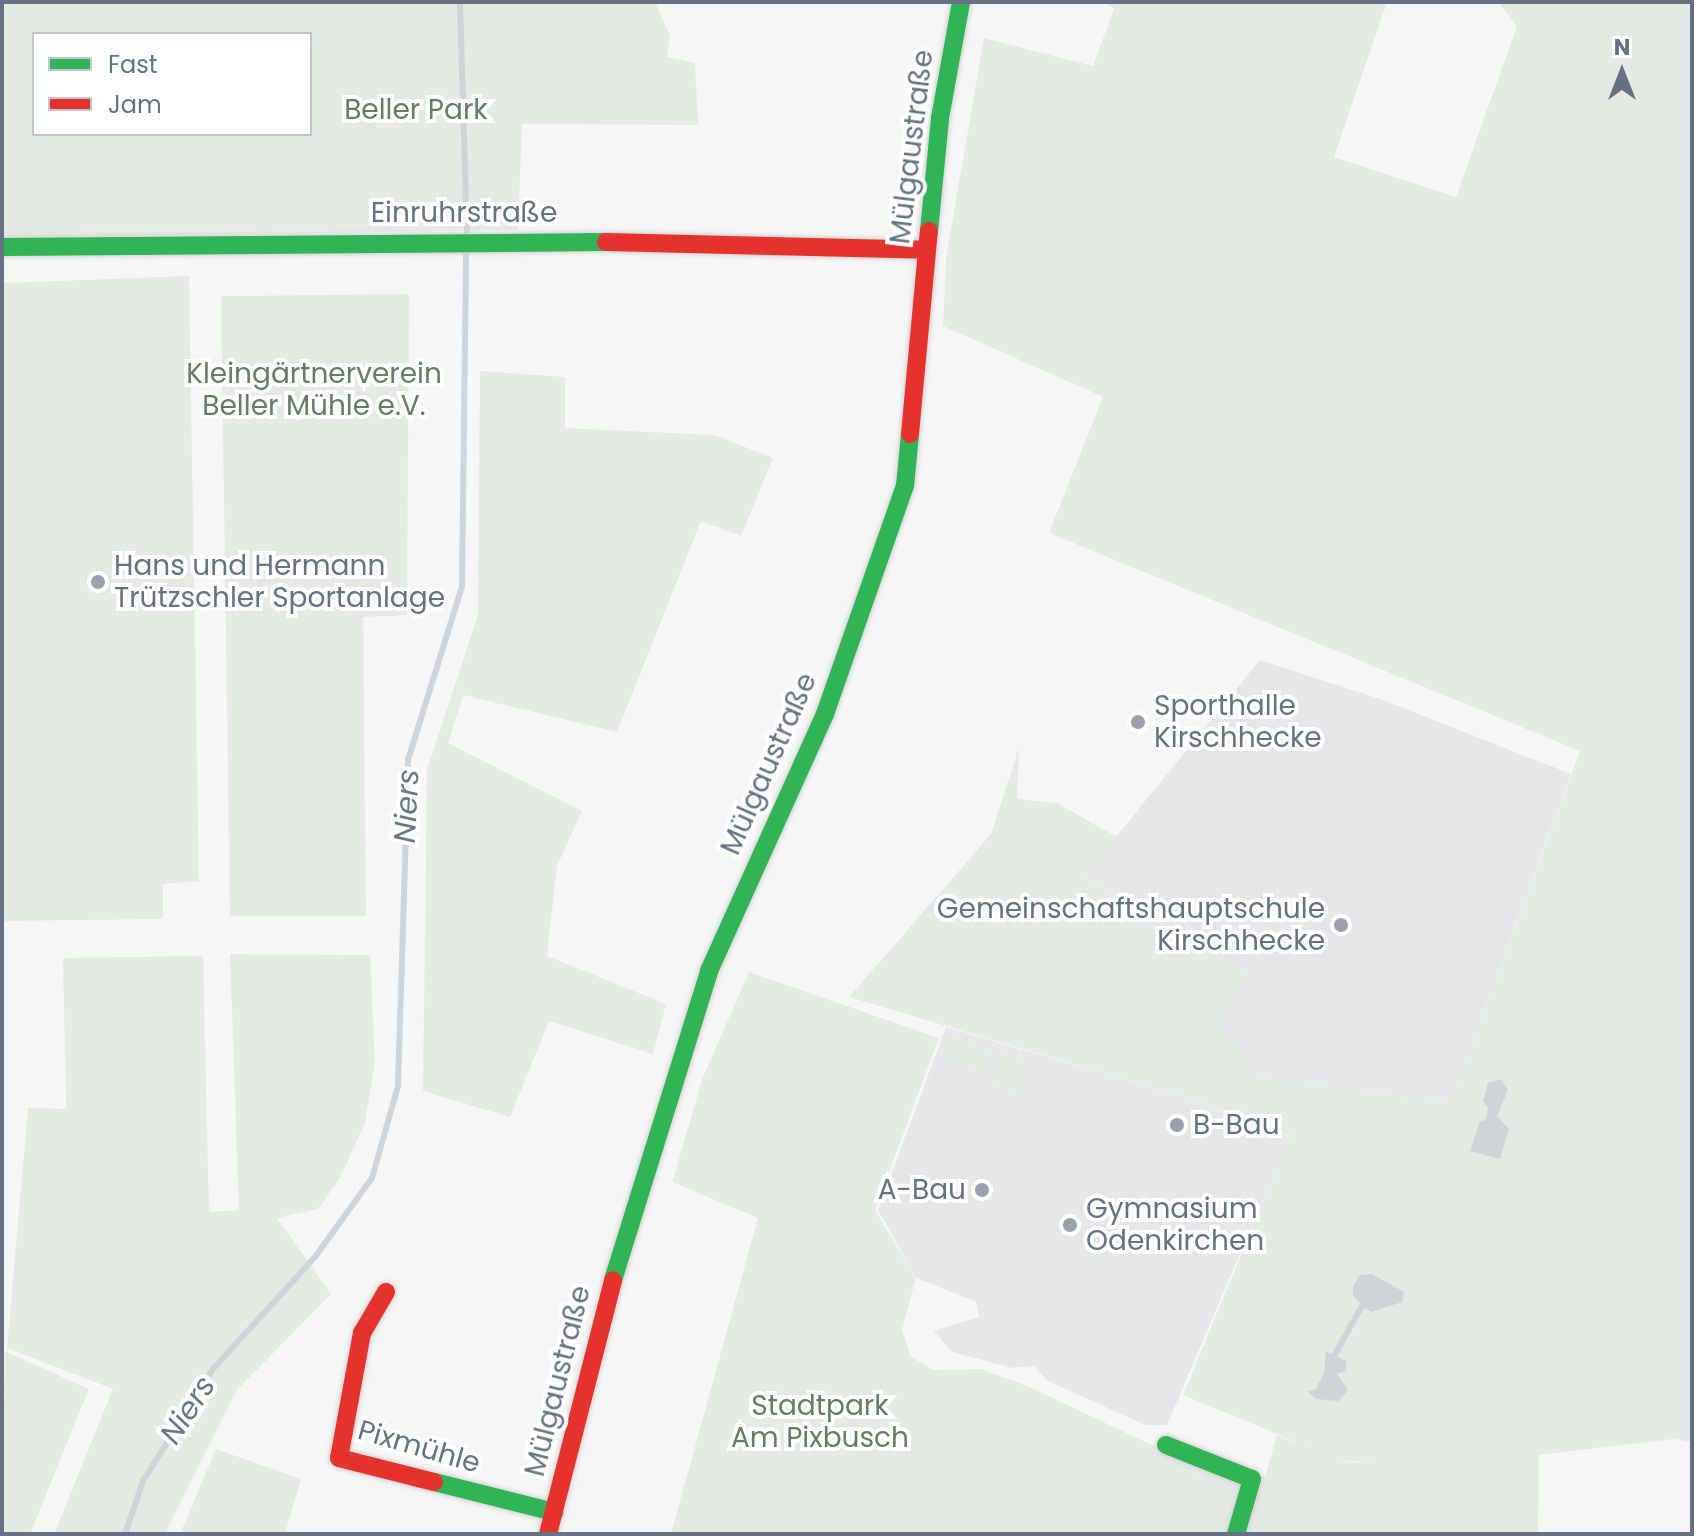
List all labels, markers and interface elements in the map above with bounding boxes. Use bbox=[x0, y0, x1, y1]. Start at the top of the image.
legend bbox=[32, 32, 312, 136]
north arrow bbox=[1582, 32, 1662, 112]
text: N bbox=[1614, 32, 1630, 63]
text: Fast bbox=[108, 48, 158, 81]
street label: Mülgaustraße bbox=[883, 48, 941, 246]
text: Jam bbox=[108, 88, 162, 121]
park label: Beller Park bbox=[344, 93, 488, 127]
street label: Einruhrstraße bbox=[371, 196, 557, 230]
park label: Kleingärtnerverein Beller Mühle e.V. bbox=[186, 357, 442, 423]
place label: Hans und Hermann Trützschler Sportanlage bbox=[114, 549, 445, 615]
marker: Hans und Hermann Trützschler Sportanlage bbox=[89, 573, 107, 591]
street label: Mülgaustraße bbox=[714, 668, 824, 860]
place label: Sporthalle Kirschhecke bbox=[1154, 689, 1322, 755]
marker: Sporthalle Kirschhecke bbox=[1129, 713, 1147, 731]
water label: Niers bbox=[387, 768, 427, 844]
place label: Gemeinschaftshauptschule Kirschhecke bbox=[937, 892, 1325, 958]
marker: Gemeinschaftshauptschule Kirschhecke bbox=[1332, 916, 1350, 934]
place label: B-Bau bbox=[1193, 1108, 1280, 1142]
marker: B-Bau bbox=[1168, 1116, 1186, 1134]
place label: A-Bau bbox=[878, 1173, 966, 1207]
marker: A-Bau bbox=[973, 1181, 991, 1199]
place label: Gymnasium Odenkirchen bbox=[1086, 1192, 1264, 1258]
marker: Gymnasium Odenkirchen bbox=[1061, 1216, 1079, 1234]
street label: Mülgaustraße bbox=[518, 1282, 598, 1480]
water label: Niers bbox=[153, 1369, 223, 1451]
park label: Stadtpark Am Pixbusch bbox=[731, 1389, 909, 1455]
street label: Pixmühle bbox=[354, 1414, 484, 1480]

